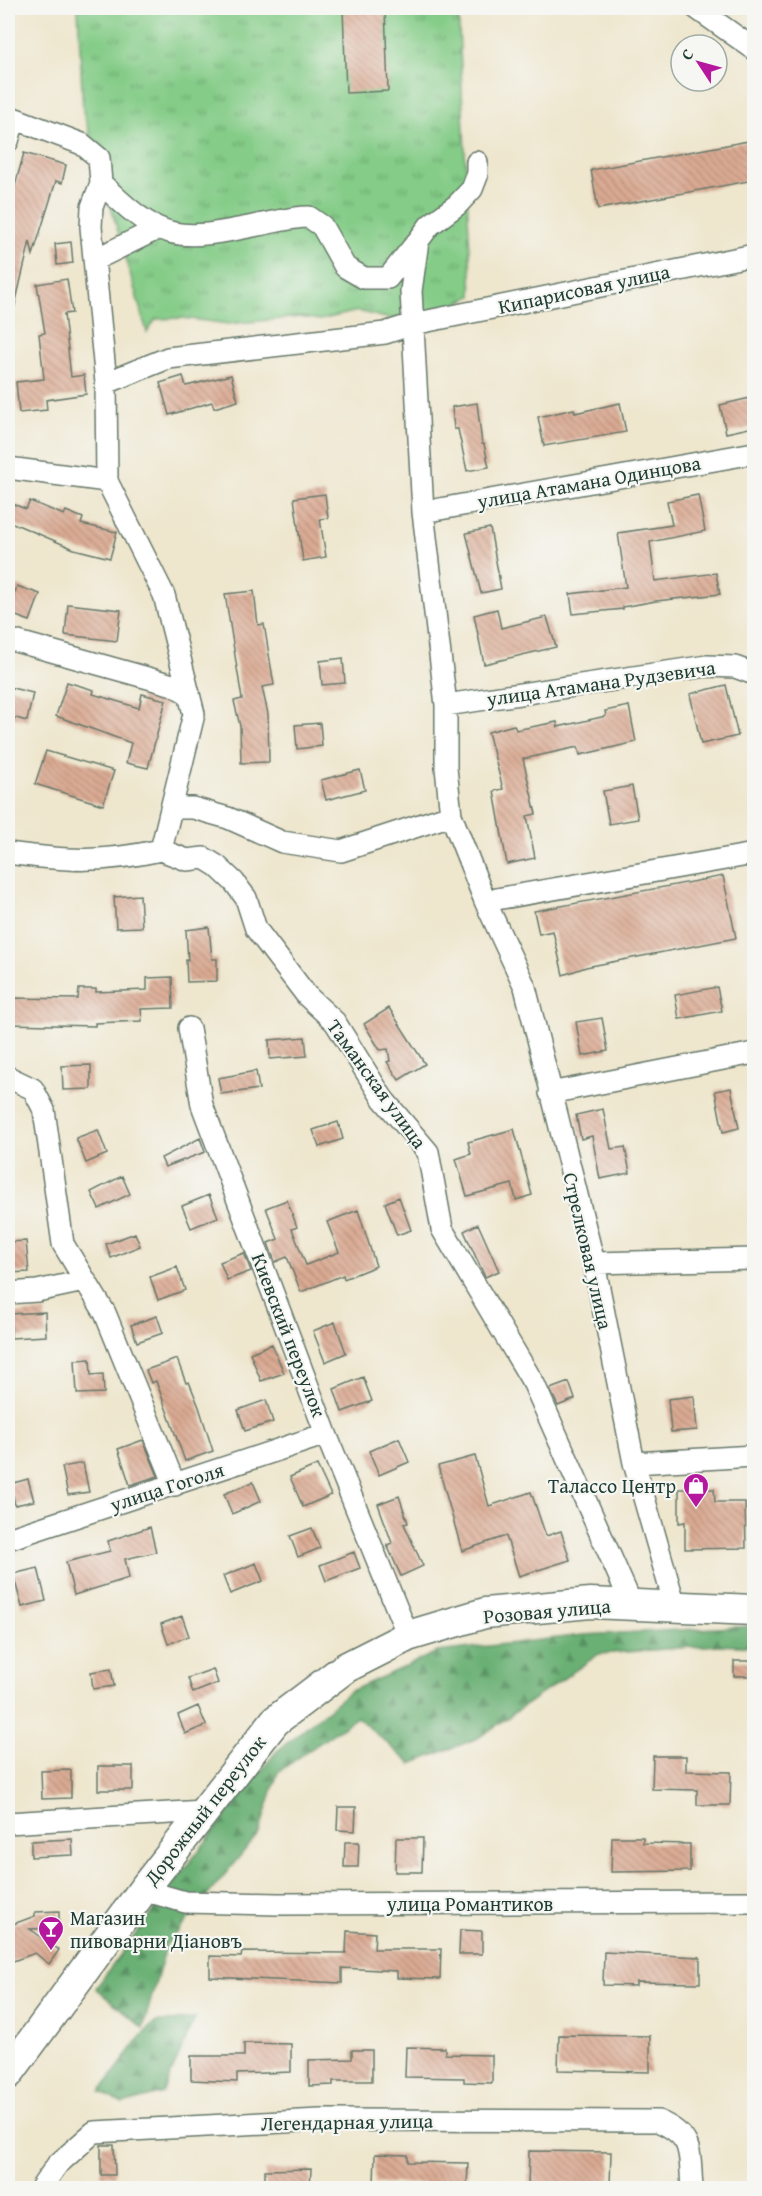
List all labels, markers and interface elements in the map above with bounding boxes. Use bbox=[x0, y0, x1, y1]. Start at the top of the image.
north arrow bbox=[669, 33, 729, 93]
text: С bbox=[674, 43, 699, 65]
street label: Кипарисовая улица bbox=[496, 256, 673, 321]
street label: улица Атамана Одинцова bbox=[474, 447, 703, 516]
street label: улица Атамана Рудзевича bbox=[484, 652, 718, 713]
street label: Таманская улица bbox=[321, 1013, 435, 1155]
street label: Стрелковая улица bbox=[556, 1170, 621, 1333]
street label: Киевский переулок bbox=[245, 1249, 334, 1422]
street label: улица Гоголя bbox=[105, 1454, 227, 1519]
place label: Талассо Центр bbox=[548, 1471, 676, 1500]
shop icon: Талассо Центр bbox=[681, 1471, 711, 1509]
street label: Розовая улица bbox=[482, 1590, 612, 1631]
street label: Дорожный переулок bbox=[136, 1728, 273, 1892]
street label: улица Романтиков bbox=[386, 1889, 553, 1918]
place label: Магазин пивоварни Дiановъ bbox=[70, 1903, 243, 1955]
bar icon: Магазин пивоварни Дiановъ bbox=[36, 1914, 66, 1952]
street label: Легендарная улица bbox=[261, 2105, 434, 2138]

